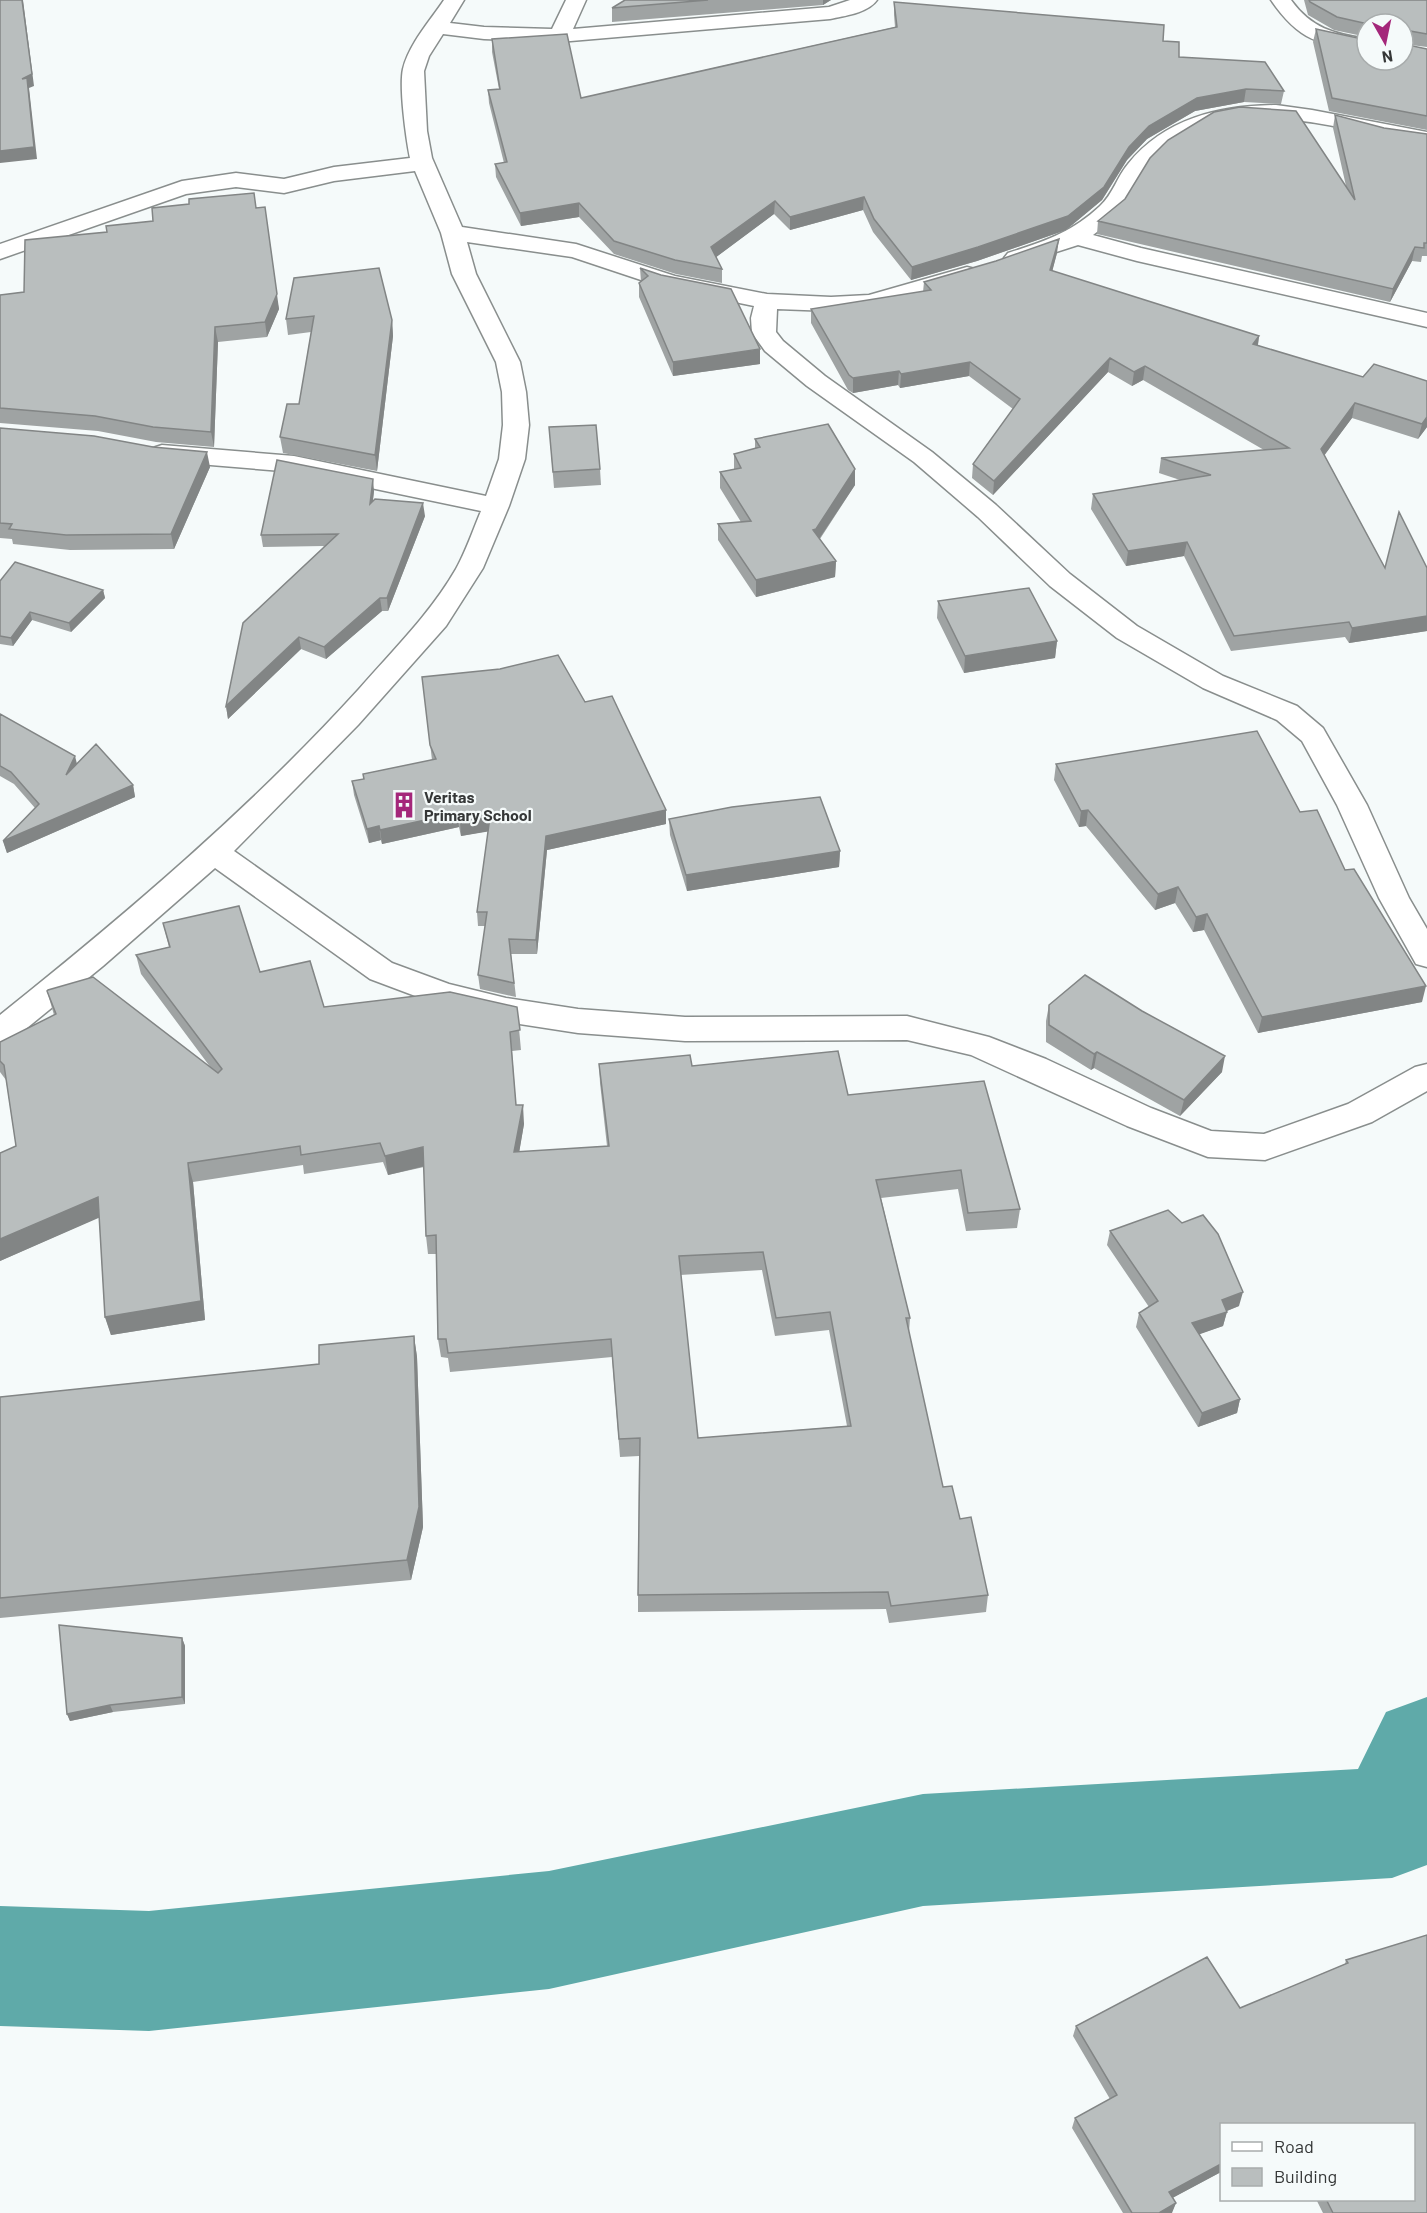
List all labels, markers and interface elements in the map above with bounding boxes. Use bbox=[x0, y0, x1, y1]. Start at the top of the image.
north arrow bbox=[1355, 12, 1415, 72]
text: N bbox=[1381, 47, 1394, 68]
place label: Veritas Primary School bbox=[424, 787, 532, 824]
building icon: Veritas Primary School bbox=[389, 790, 419, 820]
legend bbox=[1220, 2123, 1415, 2201]
text: Road bbox=[1274, 2135, 1314, 2157]
text: Building bbox=[1274, 2165, 1337, 2187]

